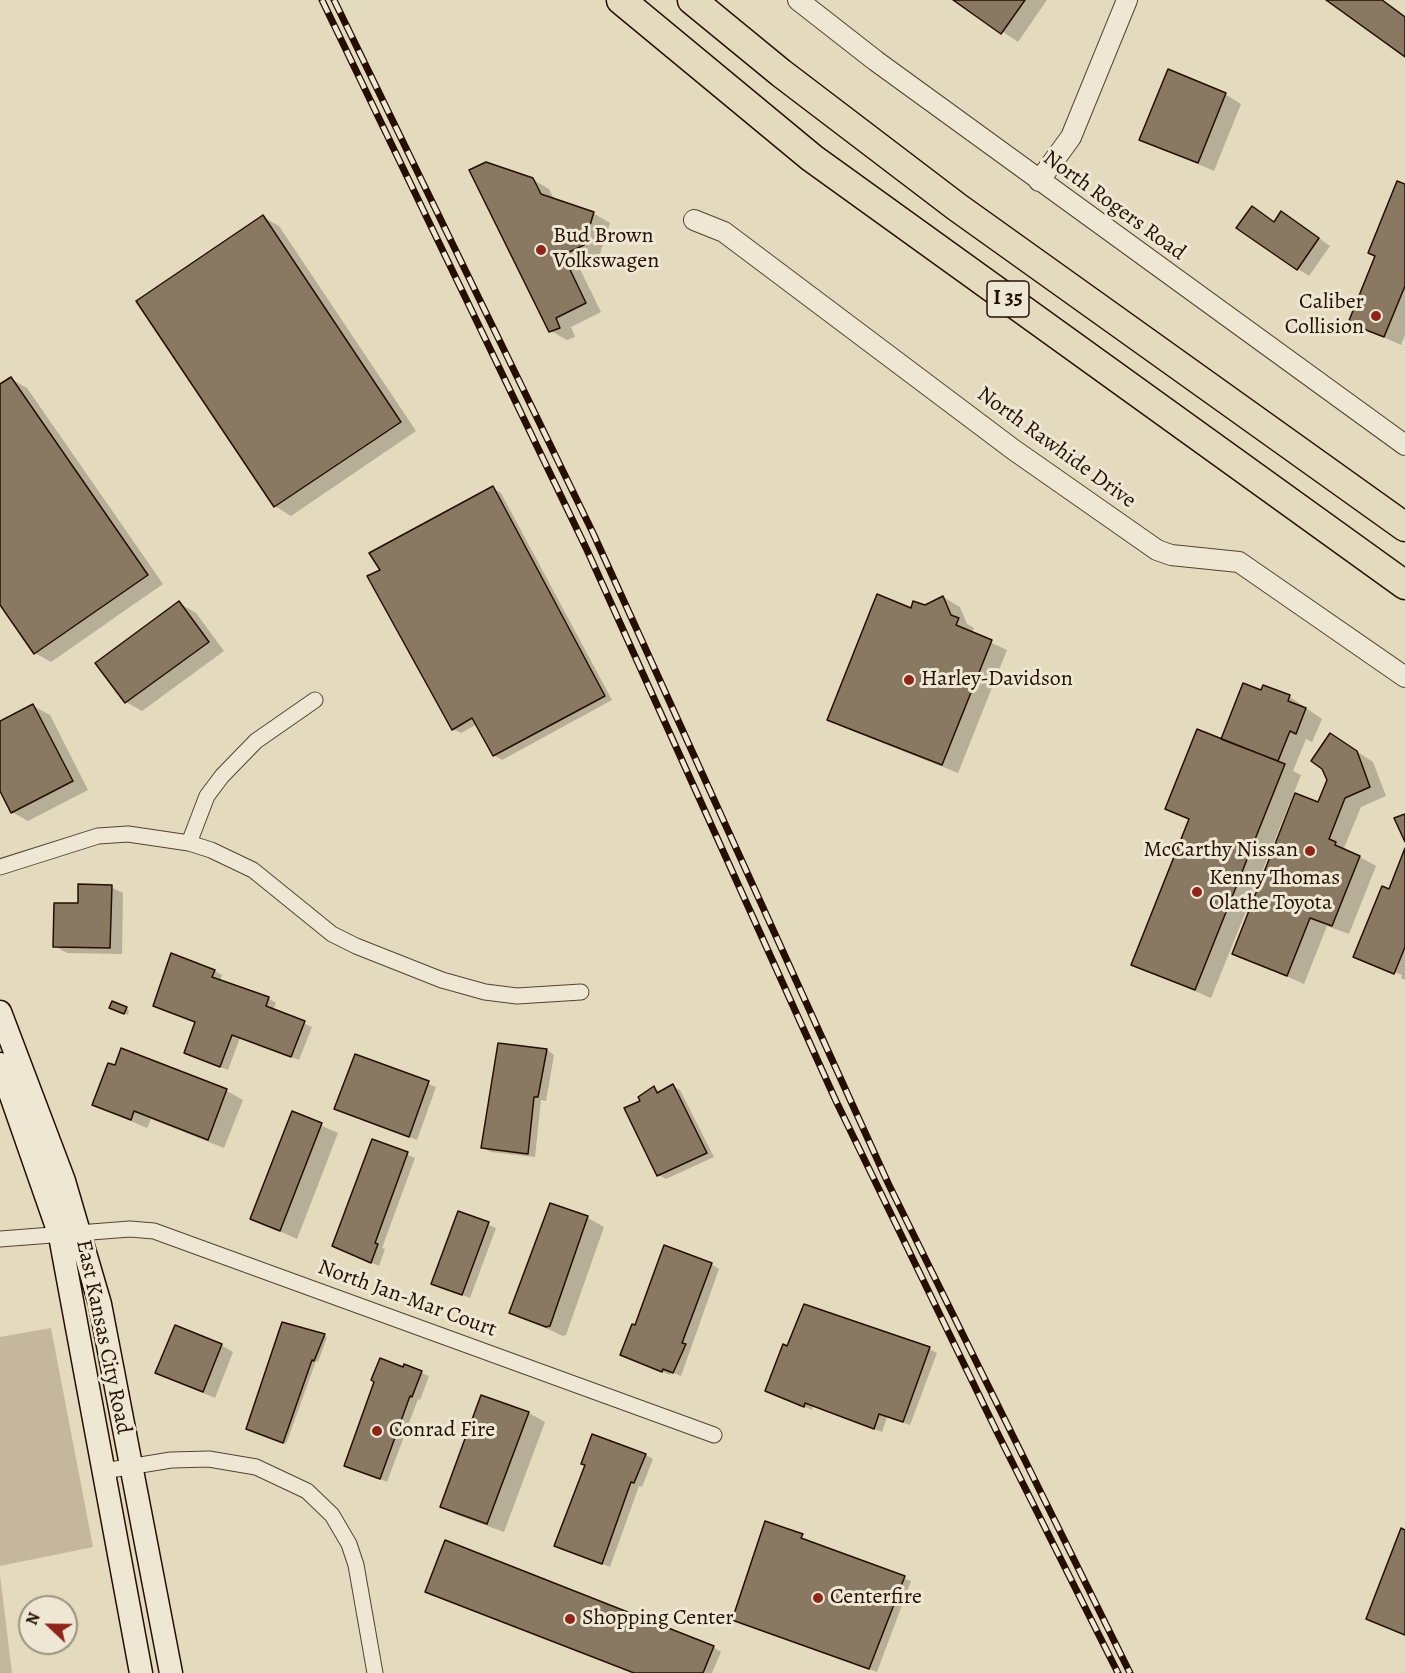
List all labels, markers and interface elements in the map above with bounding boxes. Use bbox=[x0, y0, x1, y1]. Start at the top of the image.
street label: North Rogers Road bbox=[1037, 145, 1191, 267]
place label: Bud Brown Volkswagen bbox=[553, 224, 659, 276]
marker: Bud Brown Volkswagen bbox=[534, 243, 548, 257]
road number: I 35 bbox=[987, 281, 1029, 317]
place label: Caliber Collision bbox=[1285, 290, 1364, 342]
marker: Caliber Collision bbox=[1369, 309, 1383, 323]
street label: North Rawhide Drive bbox=[971, 382, 1141, 514]
place label: Harley-Davidson bbox=[921, 667, 1073, 693]
marker: Harley-Davidson bbox=[902, 673, 916, 687]
place label: McCarthy Nissan bbox=[1143, 838, 1298, 864]
marker: McCarthy Nissan bbox=[1303, 844, 1317, 858]
place label: Kenny Thomas Olathe Toyota bbox=[1209, 866, 1340, 918]
marker: Kenny Thomas Olathe Toyota bbox=[1190, 885, 1204, 899]
street label: East Kansas City Road bbox=[69, 1237, 137, 1437]
street label: North Jan-Mar Court bbox=[314, 1254, 500, 1344]
place label: Conrad Fire bbox=[389, 1418, 495, 1444]
marker: Conrad Fire bbox=[370, 1424, 384, 1438]
place label: Centerfire bbox=[830, 1585, 922, 1611]
marker: Centerfire bbox=[811, 1591, 825, 1605]
north arrow bbox=[18, 1595, 78, 1655]
place label: Shopping Center bbox=[582, 1606, 734, 1632]
text: N bbox=[21, 1609, 46, 1629]
marker: Shopping Center bbox=[563, 1612, 577, 1626]

